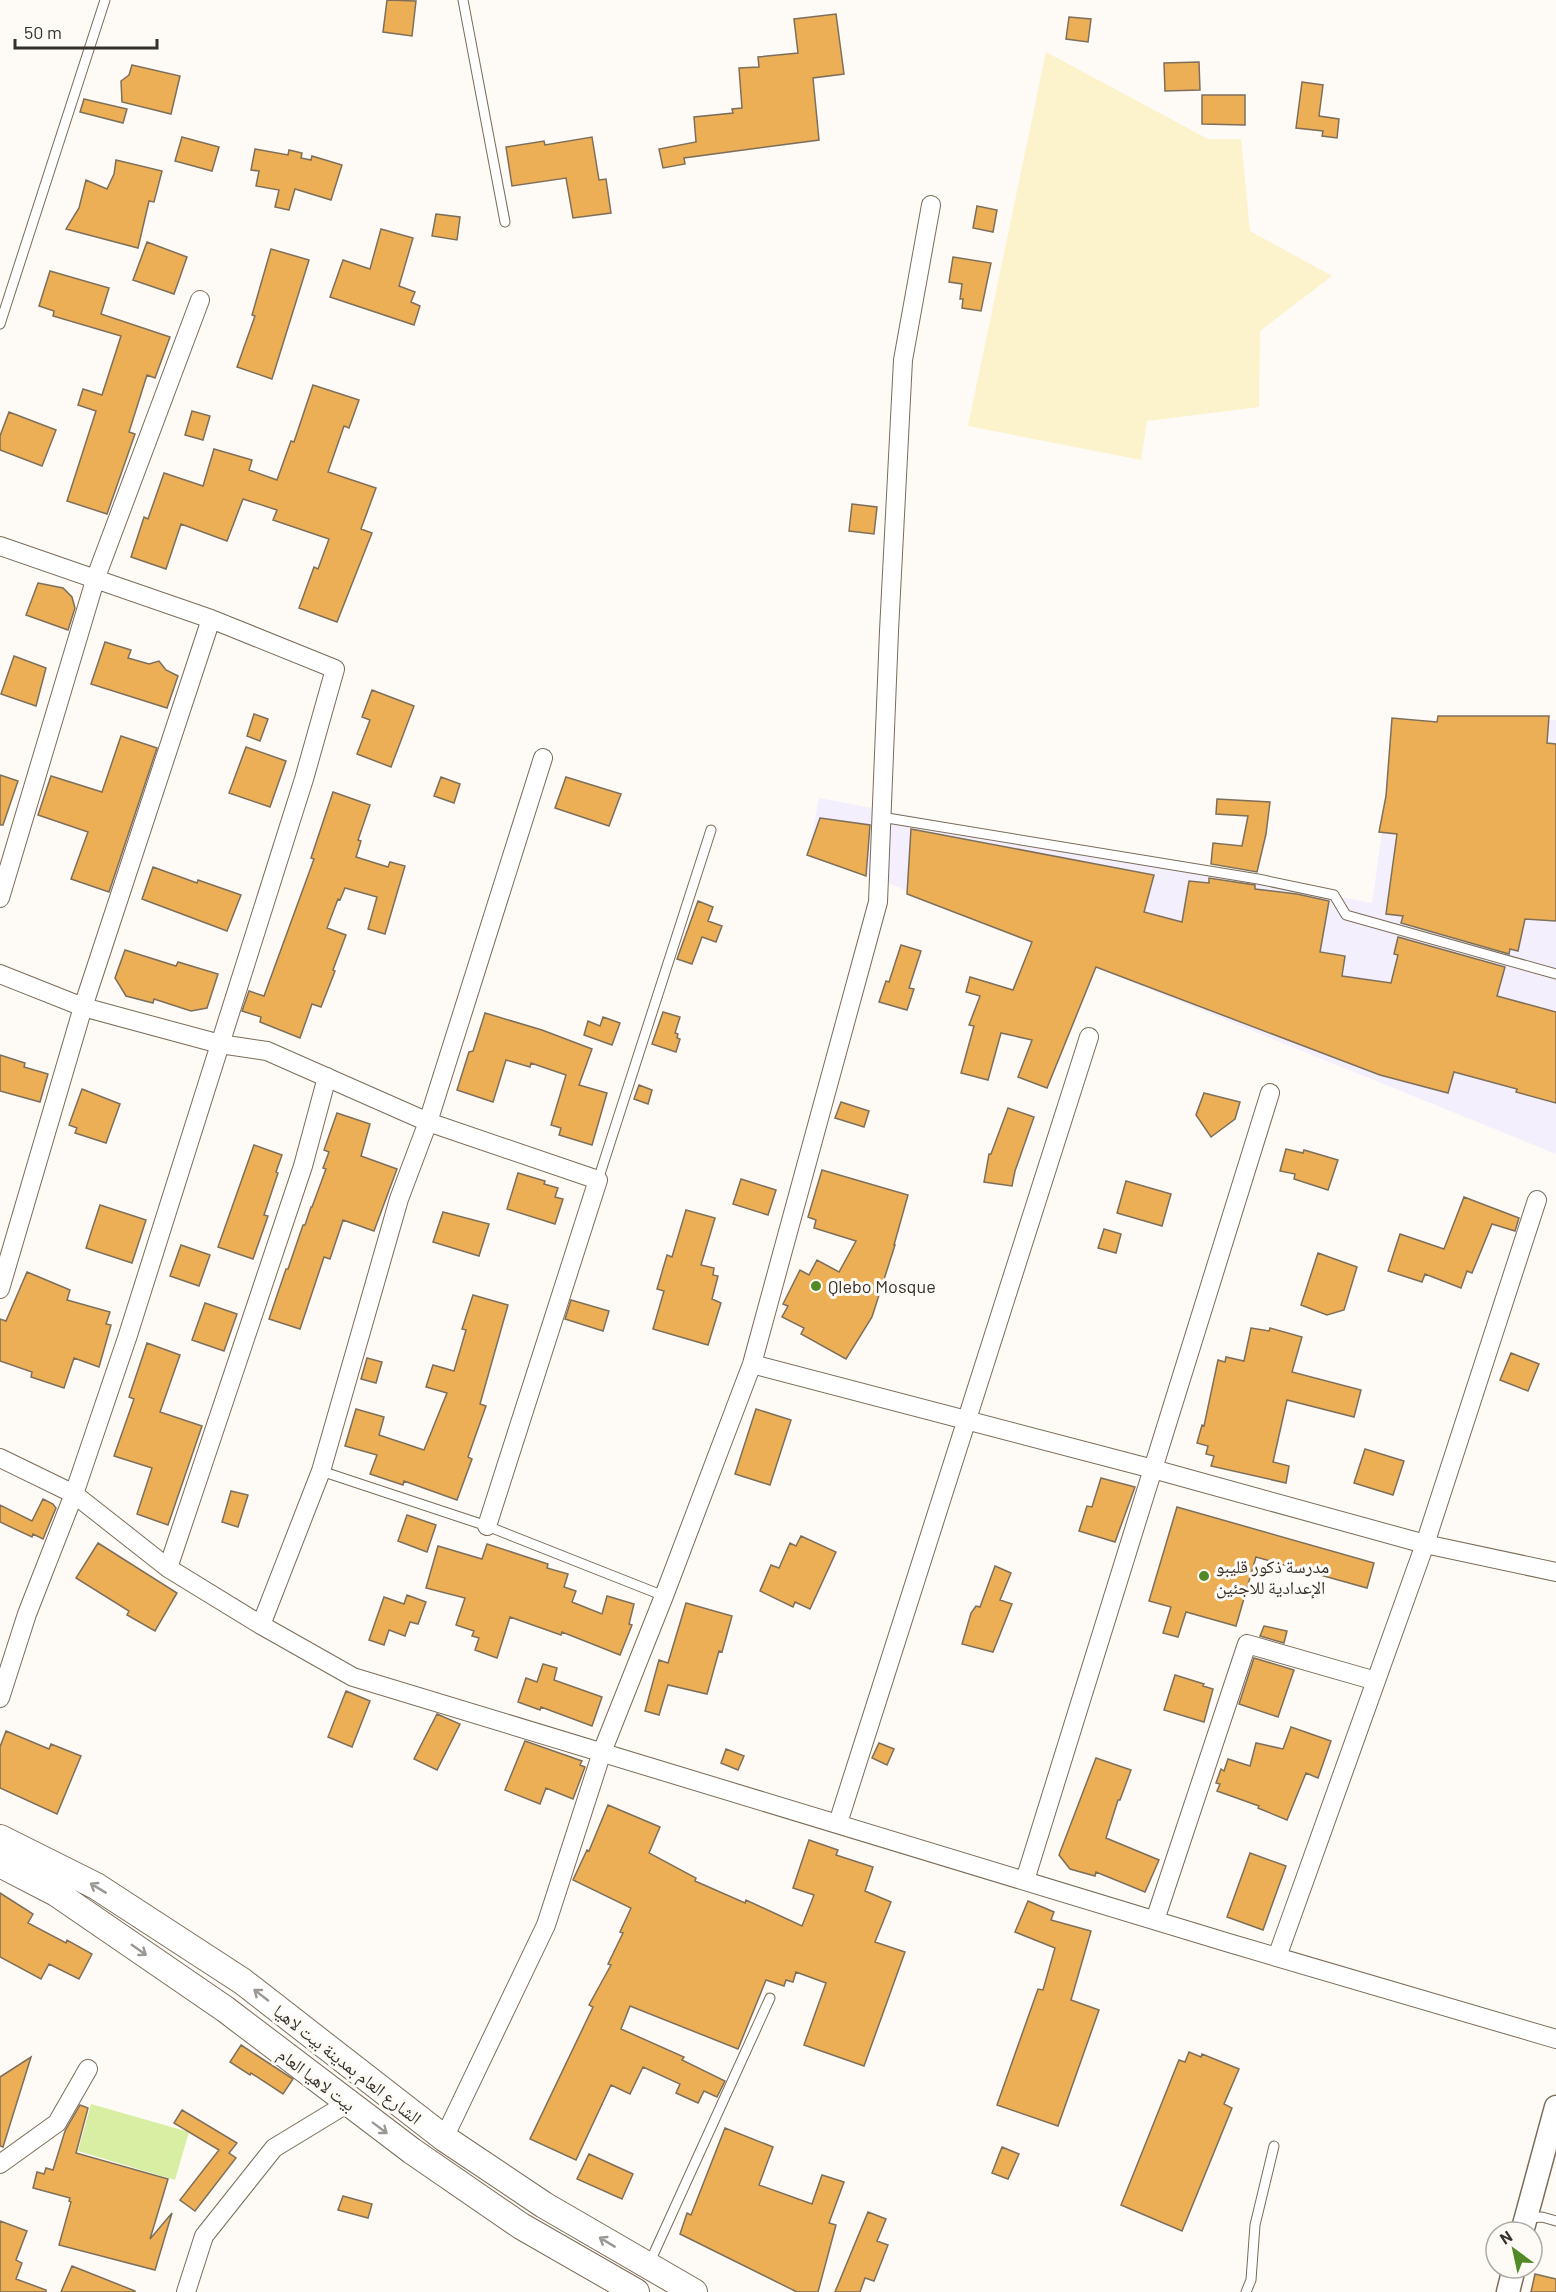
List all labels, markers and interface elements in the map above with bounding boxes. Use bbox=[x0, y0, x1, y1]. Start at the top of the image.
scale bar bbox=[15, 12, 158, 50]
text: 50 m bbox=[24, 21, 62, 43]
place label: Qlebo Mosque bbox=[828, 1275, 936, 1297]
marker: Qlebo Mosque bbox=[809, 1279, 823, 1293]
place label: مدرسة ذكور قليبو الإعدادية للاجئين bbox=[1216, 1555, 1329, 1599]
marker: مدرسة ذكور قليبو الإعدادية للاجئين bbox=[1197, 1569, 1211, 1583]
one-way arrow bbox=[90, 1881, 107, 1893]
one-way arrow bbox=[130, 1944, 146, 1956]
one-way arrow bbox=[253, 1989, 269, 2002]
street label: الشارع العام بمدينة بيت لاهيا bbox=[268, 1999, 426, 2130]
street label: بيت لاهيا العام bbox=[273, 2043, 360, 2117]
one-way arrow bbox=[372, 2121, 388, 2134]
north arrow bbox=[1484, 2220, 1544, 2280]
text: N bbox=[1496, 2226, 1515, 2248]
one-way arrow bbox=[599, 2236, 616, 2248]

